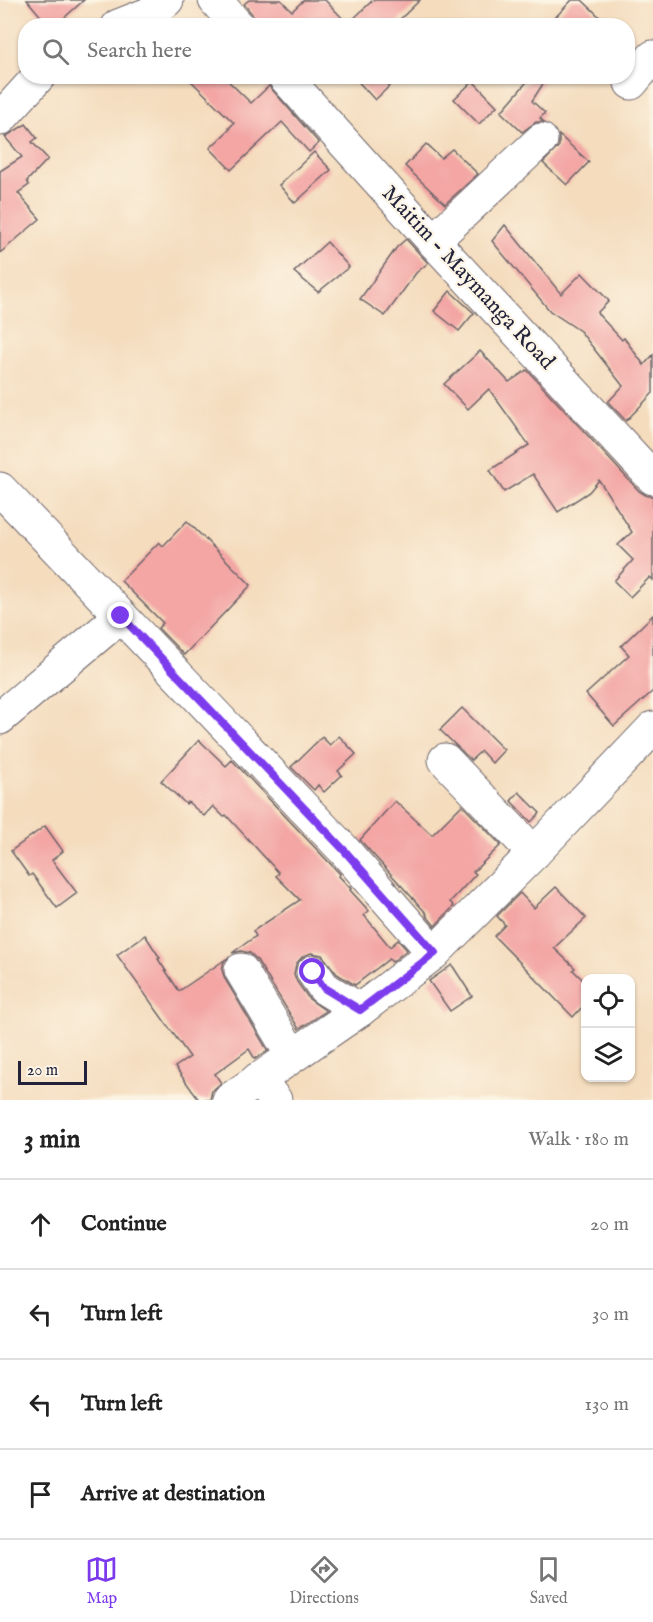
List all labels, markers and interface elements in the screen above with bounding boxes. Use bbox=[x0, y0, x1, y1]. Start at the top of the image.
search box bbox=[18, 18, 635, 84]
icon: search bbox=[39, 35, 72, 68]
text: Search here bbox=[87, 37, 192, 65]
street label: Maitim - Maymanga Road bbox=[375, 180, 561, 376]
route end bbox=[107, 602, 133, 628]
route start bbox=[299, 958, 325, 984]
map controls bbox=[581, 974, 635, 1082]
button: locate bbox=[581, 974, 635, 1028]
button: layers bbox=[581, 1028, 635, 1082]
scale bar bbox=[18, 1058, 87, 1086]
text: 20 m bbox=[27, 1061, 58, 1081]
text: 3 min bbox=[24, 1123, 80, 1156]
text: Walk · 180 m bbox=[528, 1127, 629, 1152]
icon: ahead bbox=[24, 1208, 57, 1241]
text: Continue bbox=[81, 1210, 167, 1238]
text: 20 m bbox=[590, 1212, 629, 1237]
icon: left bbox=[24, 1298, 57, 1331]
text: Turn left bbox=[81, 1300, 163, 1328]
text: 30 m bbox=[592, 1302, 629, 1327]
icon: left bbox=[24, 1388, 57, 1421]
text: Turn left bbox=[81, 1390, 163, 1418]
text: 130 m bbox=[584, 1392, 629, 1417]
icon: arrive bbox=[24, 1478, 57, 1511]
text: Arrive at destination bbox=[81, 1480, 265, 1508]
tab: Map bbox=[85, 1553, 118, 1609]
tab: Directions bbox=[289, 1553, 359, 1609]
tab: Saved bbox=[530, 1553, 568, 1609]

